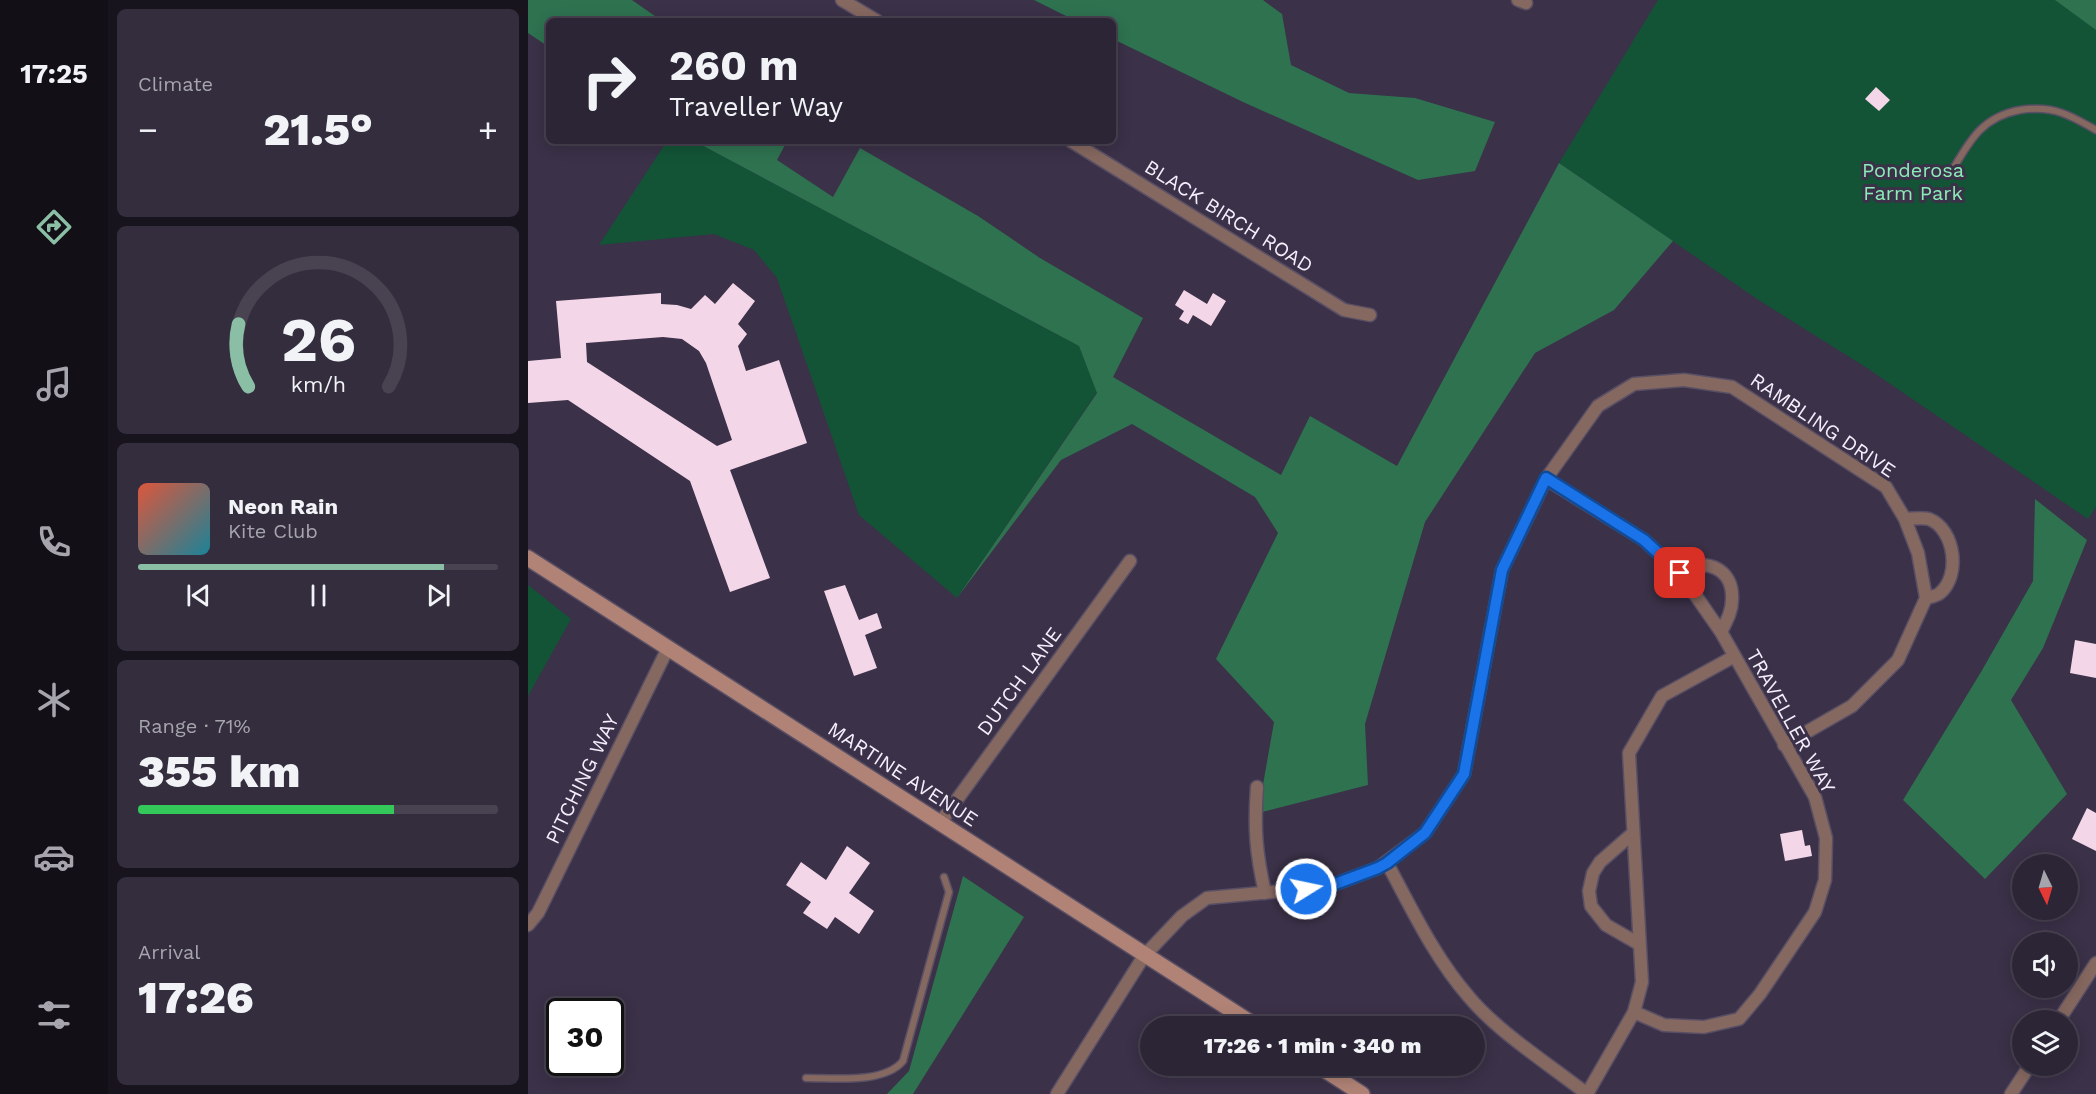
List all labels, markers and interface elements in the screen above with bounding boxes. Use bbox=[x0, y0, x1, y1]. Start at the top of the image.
text: 260 m bbox=[669, 41, 799, 90]
icon: right bbox=[570, 42, 648, 120]
text: 17:25 bbox=[20, 58, 88, 90]
text: Climate bbox=[138, 72, 213, 96]
text: Traveller Way bbox=[669, 91, 843, 123]
text: 21.5° bbox=[263, 103, 373, 156]
text: − bbox=[138, 110, 158, 149]
text: + bbox=[478, 110, 498, 149]
street label: BLACK BIRCH ROAD bbox=[1140, 154, 1318, 278]
park label: Ponderosa Farm Park bbox=[1862, 158, 1964, 205]
icon: directions bbox=[33, 206, 75, 248]
text: 26 bbox=[280, 303, 356, 376]
icon: music bbox=[33, 363, 75, 405]
street label: RAMBLING DRIVE bbox=[1746, 368, 1900, 482]
text: km/h bbox=[290, 372, 346, 397]
text: Neon Rain bbox=[228, 494, 338, 519]
text: Kite Club bbox=[228, 519, 318, 543]
icon: phone bbox=[33, 521, 75, 563]
pin bbox=[1654, 547, 1705, 598]
icon: arrive bbox=[1663, 556, 1696, 589]
icon: previous bbox=[182, 579, 215, 612]
icon: pause bbox=[302, 579, 335, 612]
icon: next bbox=[422, 579, 455, 612]
street label: DUTCH LANE bbox=[972, 622, 1066, 740]
street label: TRAVELLER WAY bbox=[1741, 645, 1841, 798]
icon: climate bbox=[33, 679, 75, 721]
street label: PITCHING WAY bbox=[540, 710, 624, 848]
text: Range · 71% bbox=[138, 714, 251, 738]
street label: MARTINE AVENUE bbox=[824, 717, 982, 831]
text: 355 km bbox=[138, 745, 300, 798]
icon: car bbox=[33, 836, 75, 878]
north arrow bbox=[2012, 854, 2078, 920]
map controls bbox=[2012, 854, 2078, 1076]
position arrow bbox=[1274, 857, 1338, 921]
button: sound bbox=[2012, 932, 2078, 998]
text: Arrival bbox=[138, 940, 200, 964]
text: 17:26 bbox=[138, 971, 254, 1024]
icon: filters bbox=[33, 994, 75, 1036]
speed limit sign: 30 bbox=[546, 998, 624, 1076]
button: layers bbox=[2012, 1010, 2078, 1076]
text: 17:26 · 1 min · 340 m bbox=[1204, 1033, 1421, 1058]

